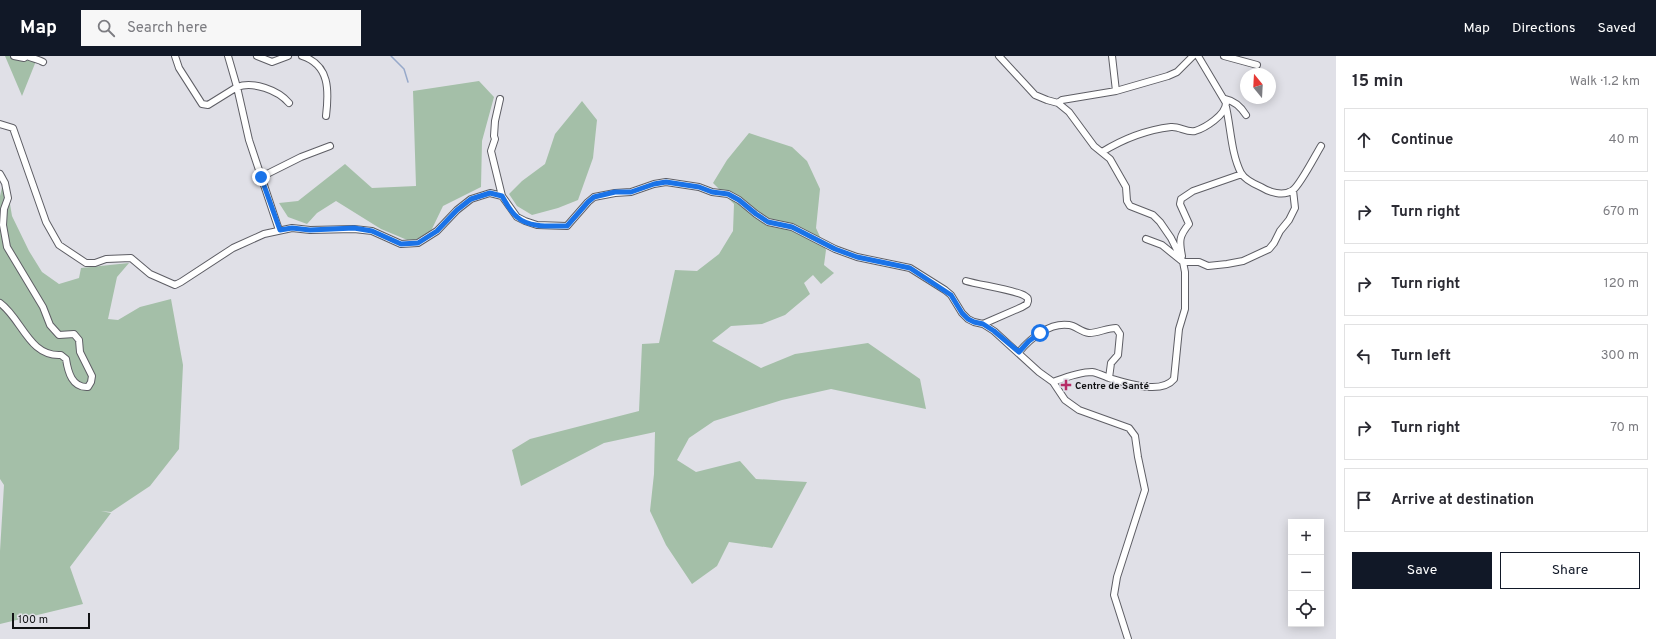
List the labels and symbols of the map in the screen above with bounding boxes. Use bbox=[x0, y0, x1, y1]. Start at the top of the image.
north arrow bbox=[1240, 68, 1276, 104]
route end bbox=[252, 168, 270, 186]
route start bbox=[1031, 324, 1049, 342]
marker: Centre de Santé bbox=[1060, 379, 1072, 391]
place label: Centre de Santé bbox=[1075, 380, 1149, 393]
scale bar bbox=[12, 611, 90, 630]

